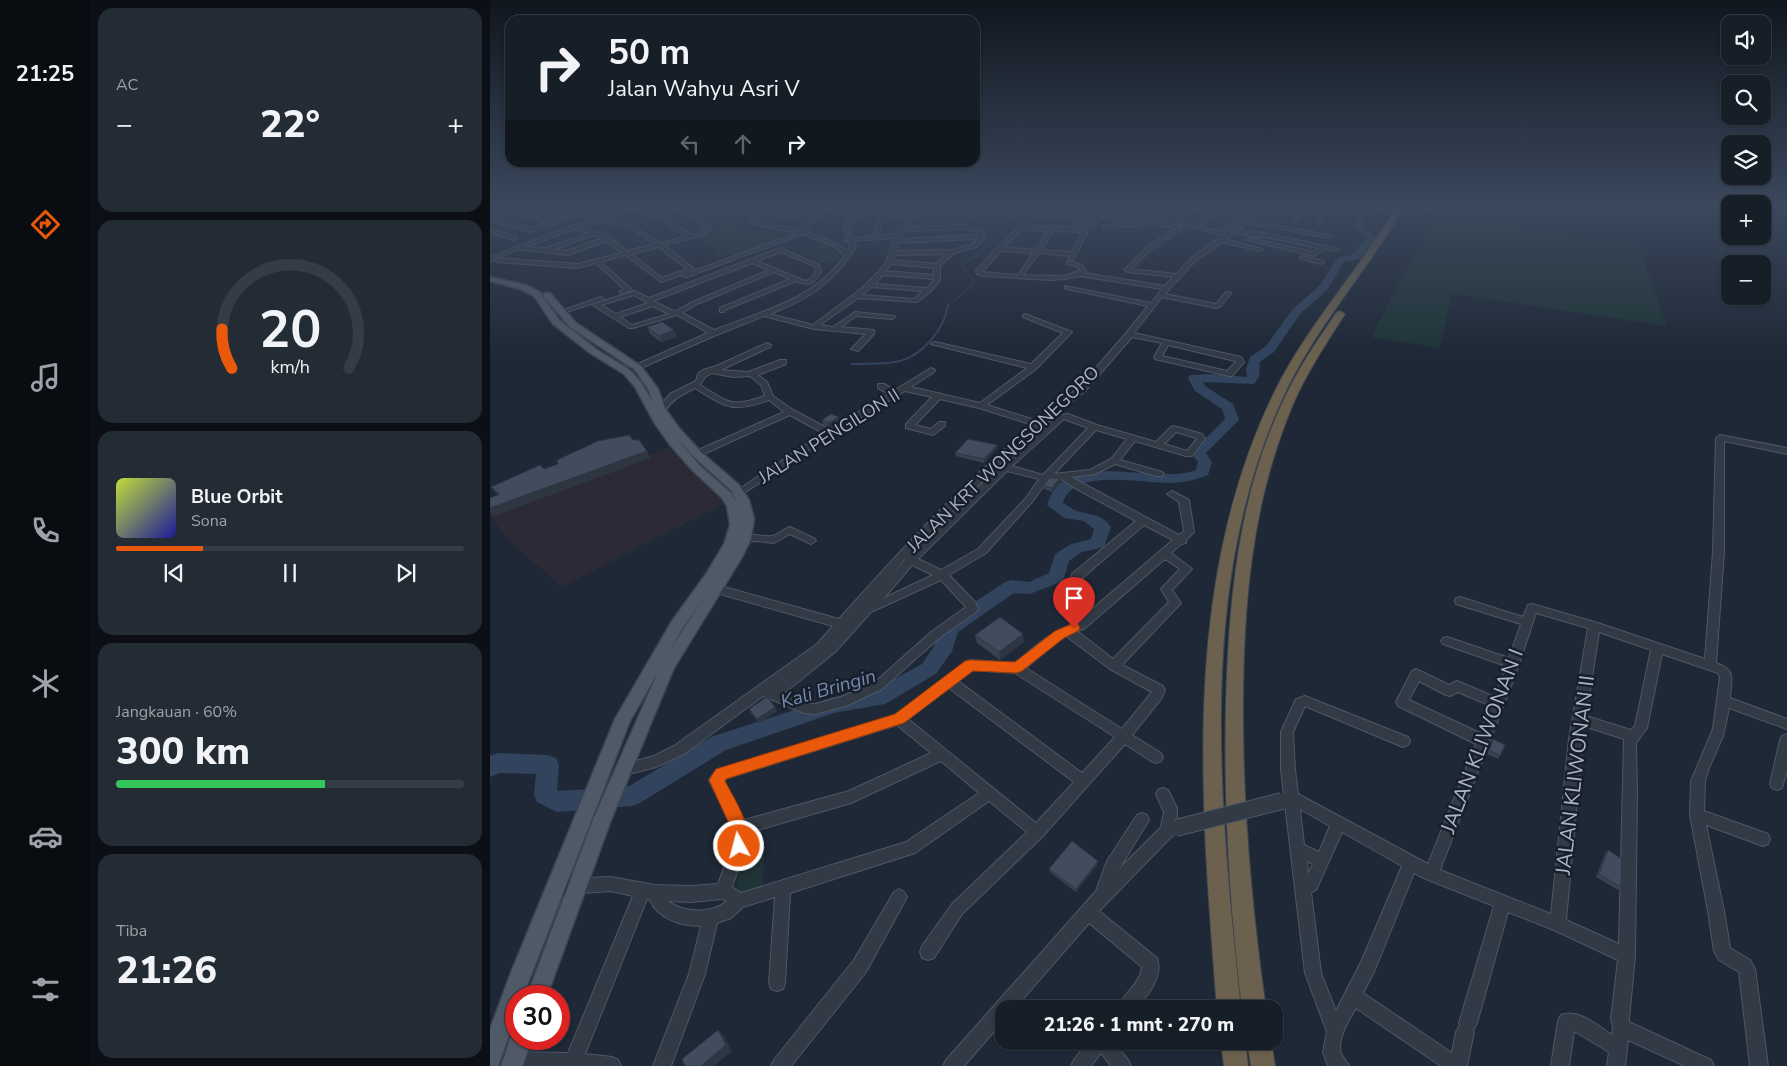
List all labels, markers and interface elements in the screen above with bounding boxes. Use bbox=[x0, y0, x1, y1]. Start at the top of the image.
map controls bbox=[1721, 15, 1771, 305]
button: sound bbox=[1721, 15, 1771, 65]
text: 50 m bbox=[608, 29, 690, 76]
icon: right bbox=[525, 35, 590, 100]
text: 21:25 bbox=[16, 59, 74, 89]
text: AC bbox=[116, 74, 138, 96]
text: Jalan Wahyu Asri V bbox=[608, 74, 800, 104]
button: search bbox=[1721, 75, 1771, 125]
text: 22° bbox=[260, 99, 320, 150]
text: − bbox=[116, 106, 133, 144]
text: + bbox=[447, 106, 464, 144]
icon: left bbox=[676, 130, 704, 158]
icon: ahead bbox=[729, 130, 757, 158]
icon: right bbox=[782, 130, 810, 158]
button: layers bbox=[1721, 135, 1771, 185]
button: + bbox=[1721, 195, 1771, 245]
icon: directions bbox=[28, 207, 63, 242]
button: − bbox=[1721, 255, 1771, 305]
text: 20 bbox=[259, 294, 321, 365]
text: km/h bbox=[270, 355, 310, 379]
icon: music bbox=[28, 360, 63, 395]
street label: JALAN KRT WONGSONEGORO bbox=[901, 360, 1104, 558]
street label: JALAN PENGILON II bbox=[753, 383, 904, 490]
text: Blue Orbit bbox=[191, 484, 282, 510]
text: Sona bbox=[191, 510, 227, 532]
icon: phone bbox=[28, 513, 63, 548]
icon: previous bbox=[160, 559, 188, 587]
icon: pause bbox=[276, 559, 304, 587]
icon: next bbox=[392, 559, 420, 587]
pin bbox=[1053, 577, 1095, 628]
icon: arrive bbox=[1060, 584, 1088, 612]
street label: JALAN KLIWONAN I bbox=[1434, 645, 1530, 838]
water label: Kali Bringin bbox=[778, 663, 879, 715]
icon: climate bbox=[28, 666, 63, 701]
street label: JALAN KLIWONAN II bbox=[1549, 674, 1601, 877]
text: Jangkauan · 60% bbox=[116, 701, 237, 723]
text: 300 km bbox=[116, 726, 250, 777]
icon: car bbox=[28, 819, 63, 854]
position arrow bbox=[712, 819, 764, 871]
text: Tiba bbox=[116, 920, 147, 942]
text: 21:26 bbox=[116, 945, 217, 996]
icon: filters bbox=[28, 972, 63, 1007]
speed limit sign: 30 bbox=[505, 985, 570, 1050]
text: 21:26 · 1 mnt · 270 m bbox=[1044, 1012, 1234, 1038]

